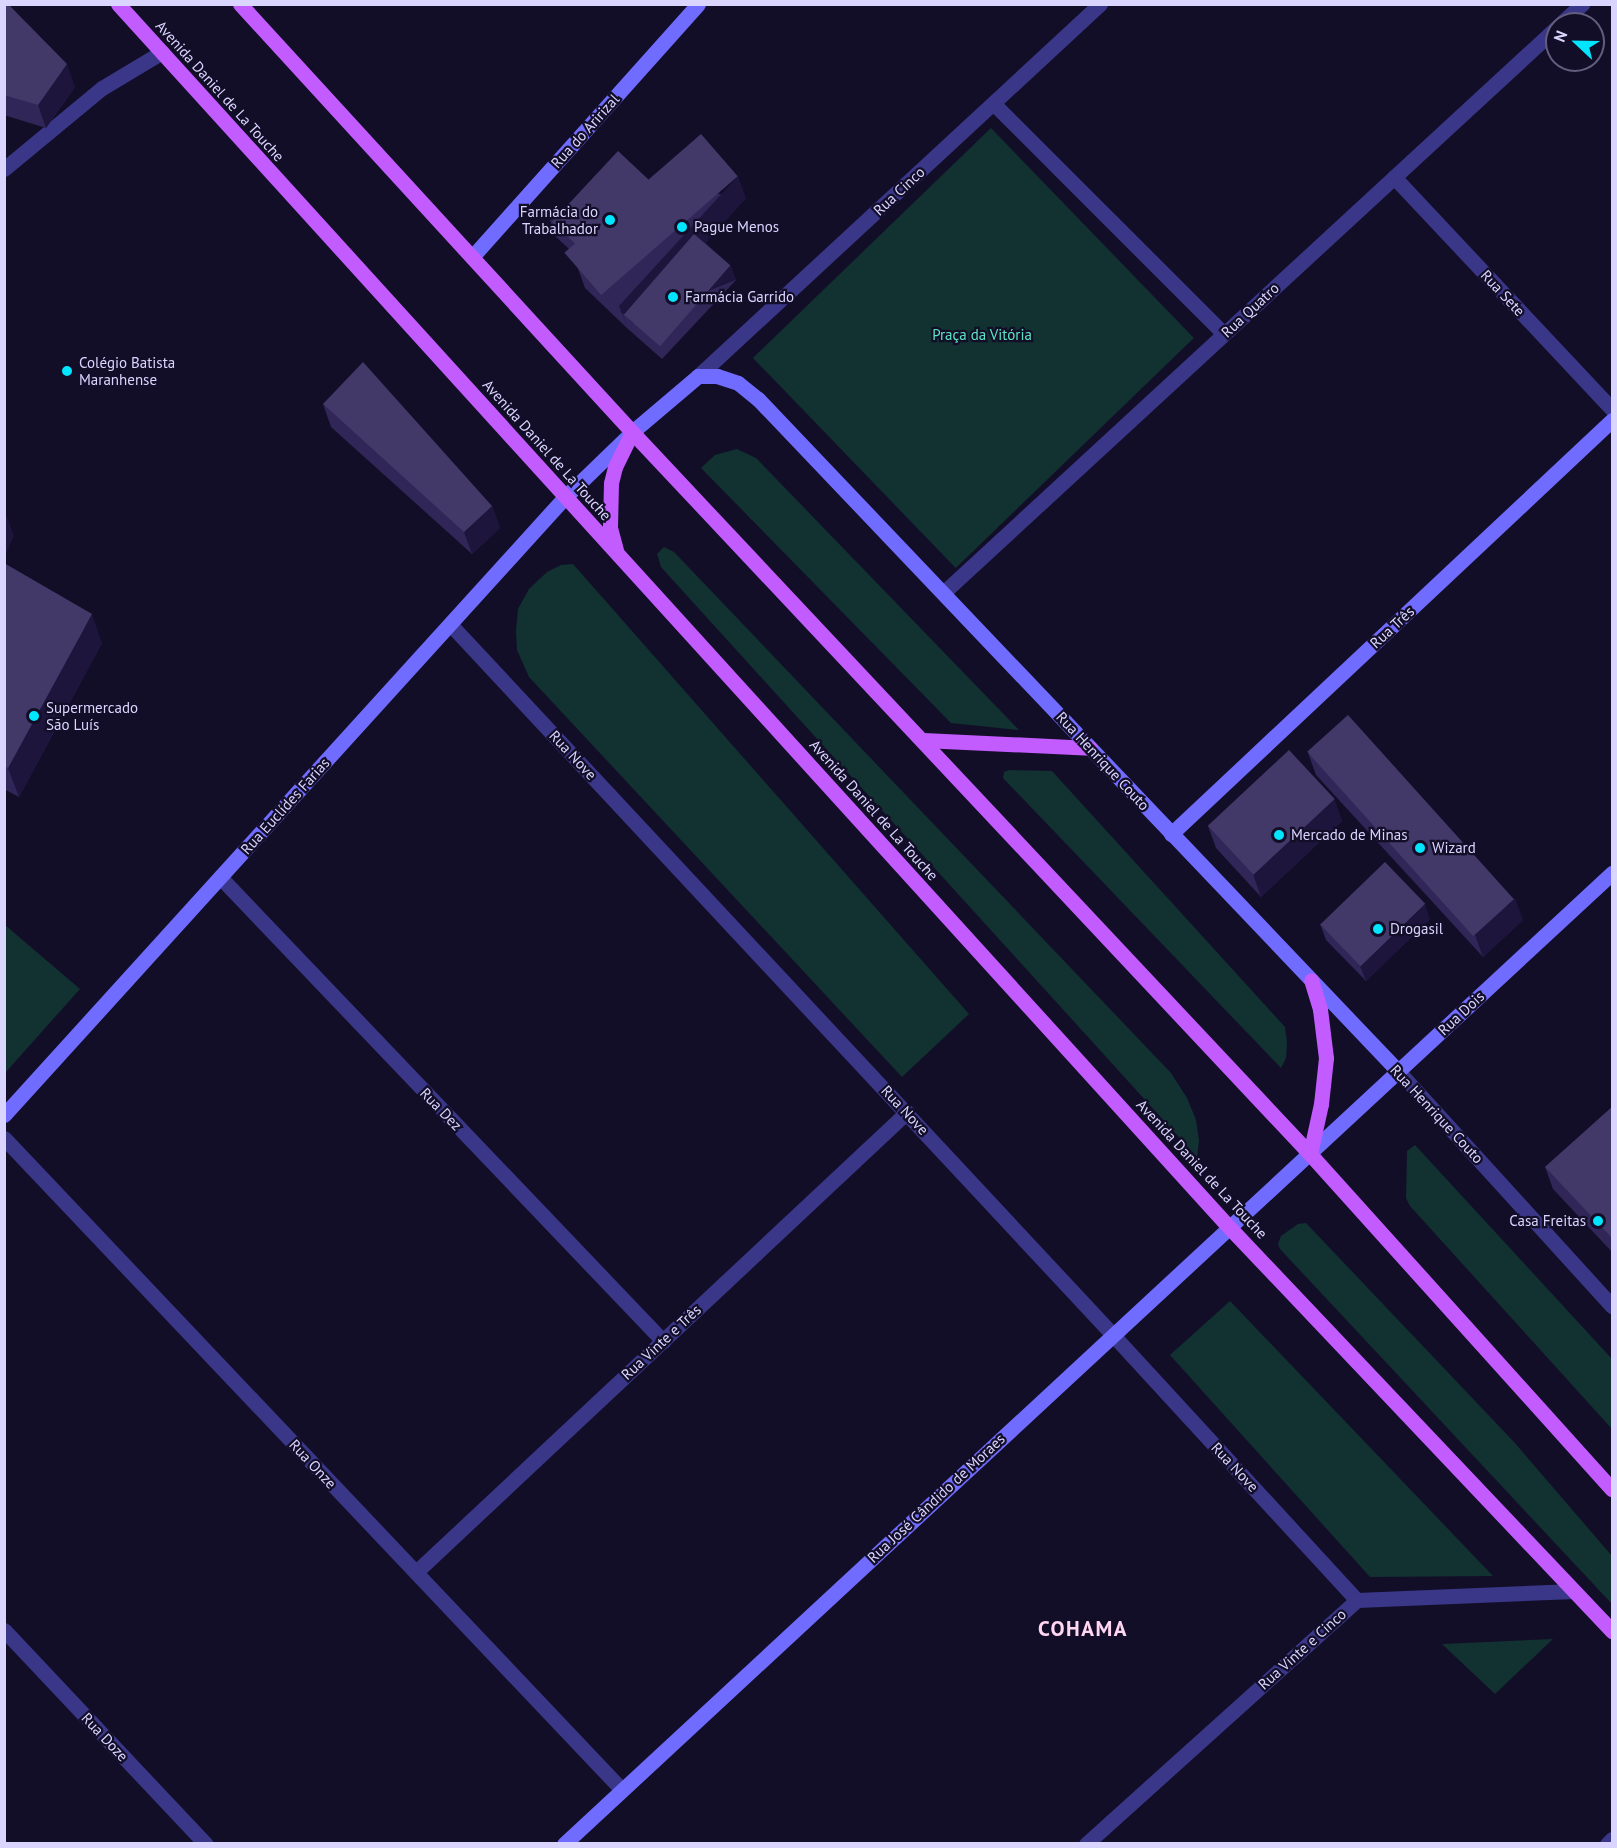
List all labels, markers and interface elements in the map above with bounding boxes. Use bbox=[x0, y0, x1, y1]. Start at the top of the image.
north arrow bbox=[1545, 12, 1605, 72]
street label: Avenida Daniel de La Touche bbox=[152, 17, 288, 165]
text: N bbox=[1549, 27, 1571, 45]
street label: Rua do Aririzal bbox=[547, 90, 623, 172]
street label: Rua Cinco bbox=[870, 163, 928, 219]
place label: Farmácia do Trabalhador bbox=[520, 202, 598, 237]
marker: Farmácia do Trabalhador bbox=[603, 213, 617, 227]
place label: Pague Menos bbox=[694, 218, 779, 236]
marker: Pague Menos bbox=[675, 220, 689, 234]
street label: Rua Sete bbox=[1477, 266, 1529, 320]
street label: Rua Quatro bbox=[1217, 279, 1283, 341]
place label: Farmácia Garrido bbox=[685, 288, 794, 306]
marker: Farmácia Garrido bbox=[666, 290, 680, 304]
park label: Praça da Vitória bbox=[932, 326, 1032, 344]
place label: Colégio Batista Maranhense bbox=[79, 353, 175, 388]
marker: Colégio Batista Maranhense bbox=[60, 364, 74, 378]
street label: Avenida Daniel de La Touche bbox=[479, 376, 615, 524]
street label: Rua Três bbox=[1366, 602, 1418, 652]
place label: Supermercado São Luís bbox=[46, 698, 138, 733]
street label: Rua Henrique Couto bbox=[1053, 708, 1153, 814]
marker: Supermercado São Luís bbox=[27, 709, 41, 723]
street label: Rua Nove bbox=[546, 727, 600, 783]
street label: Avenida Daniel de La Touche bbox=[806, 736, 942, 884]
street label: Rua Euclídes Farias bbox=[237, 754, 333, 858]
place label: Mercado de Minas bbox=[1291, 826, 1407, 844]
marker: Mercado de Minas bbox=[1272, 828, 1286, 842]
place label: Wizard bbox=[1432, 839, 1476, 857]
marker: Wizard bbox=[1413, 841, 1427, 855]
place label: Drogasil bbox=[1390, 920, 1443, 938]
marker: Drogasil bbox=[1371, 922, 1385, 936]
street label: Rua Dois bbox=[1434, 987, 1488, 1039]
street label: Rua Henrique Couto bbox=[1387, 1061, 1487, 1167]
street label: Rua Nove bbox=[878, 1082, 932, 1138]
street label: Rua Dez bbox=[416, 1084, 466, 1134]
street label: Avenida Daniel de La Touche bbox=[1133, 1096, 1271, 1242]
place label: Casa Freitas bbox=[1509, 1212, 1586, 1230]
marker: Casa Freitas bbox=[1591, 1214, 1605, 1228]
street label: Rua Vinte e Três bbox=[617, 1300, 705, 1384]
street label: Rua José Cândido de Moraes bbox=[864, 1430, 1008, 1566]
street label: Rua Onze bbox=[286, 1436, 340, 1492]
street label: Rua Nove bbox=[1208, 1439, 1262, 1495]
street label: Rua Vinte e Cinco bbox=[1254, 1605, 1350, 1693]
district label: COHAMA bbox=[1038, 1616, 1128, 1642]
street label: Rua Doze bbox=[78, 1709, 132, 1765]

